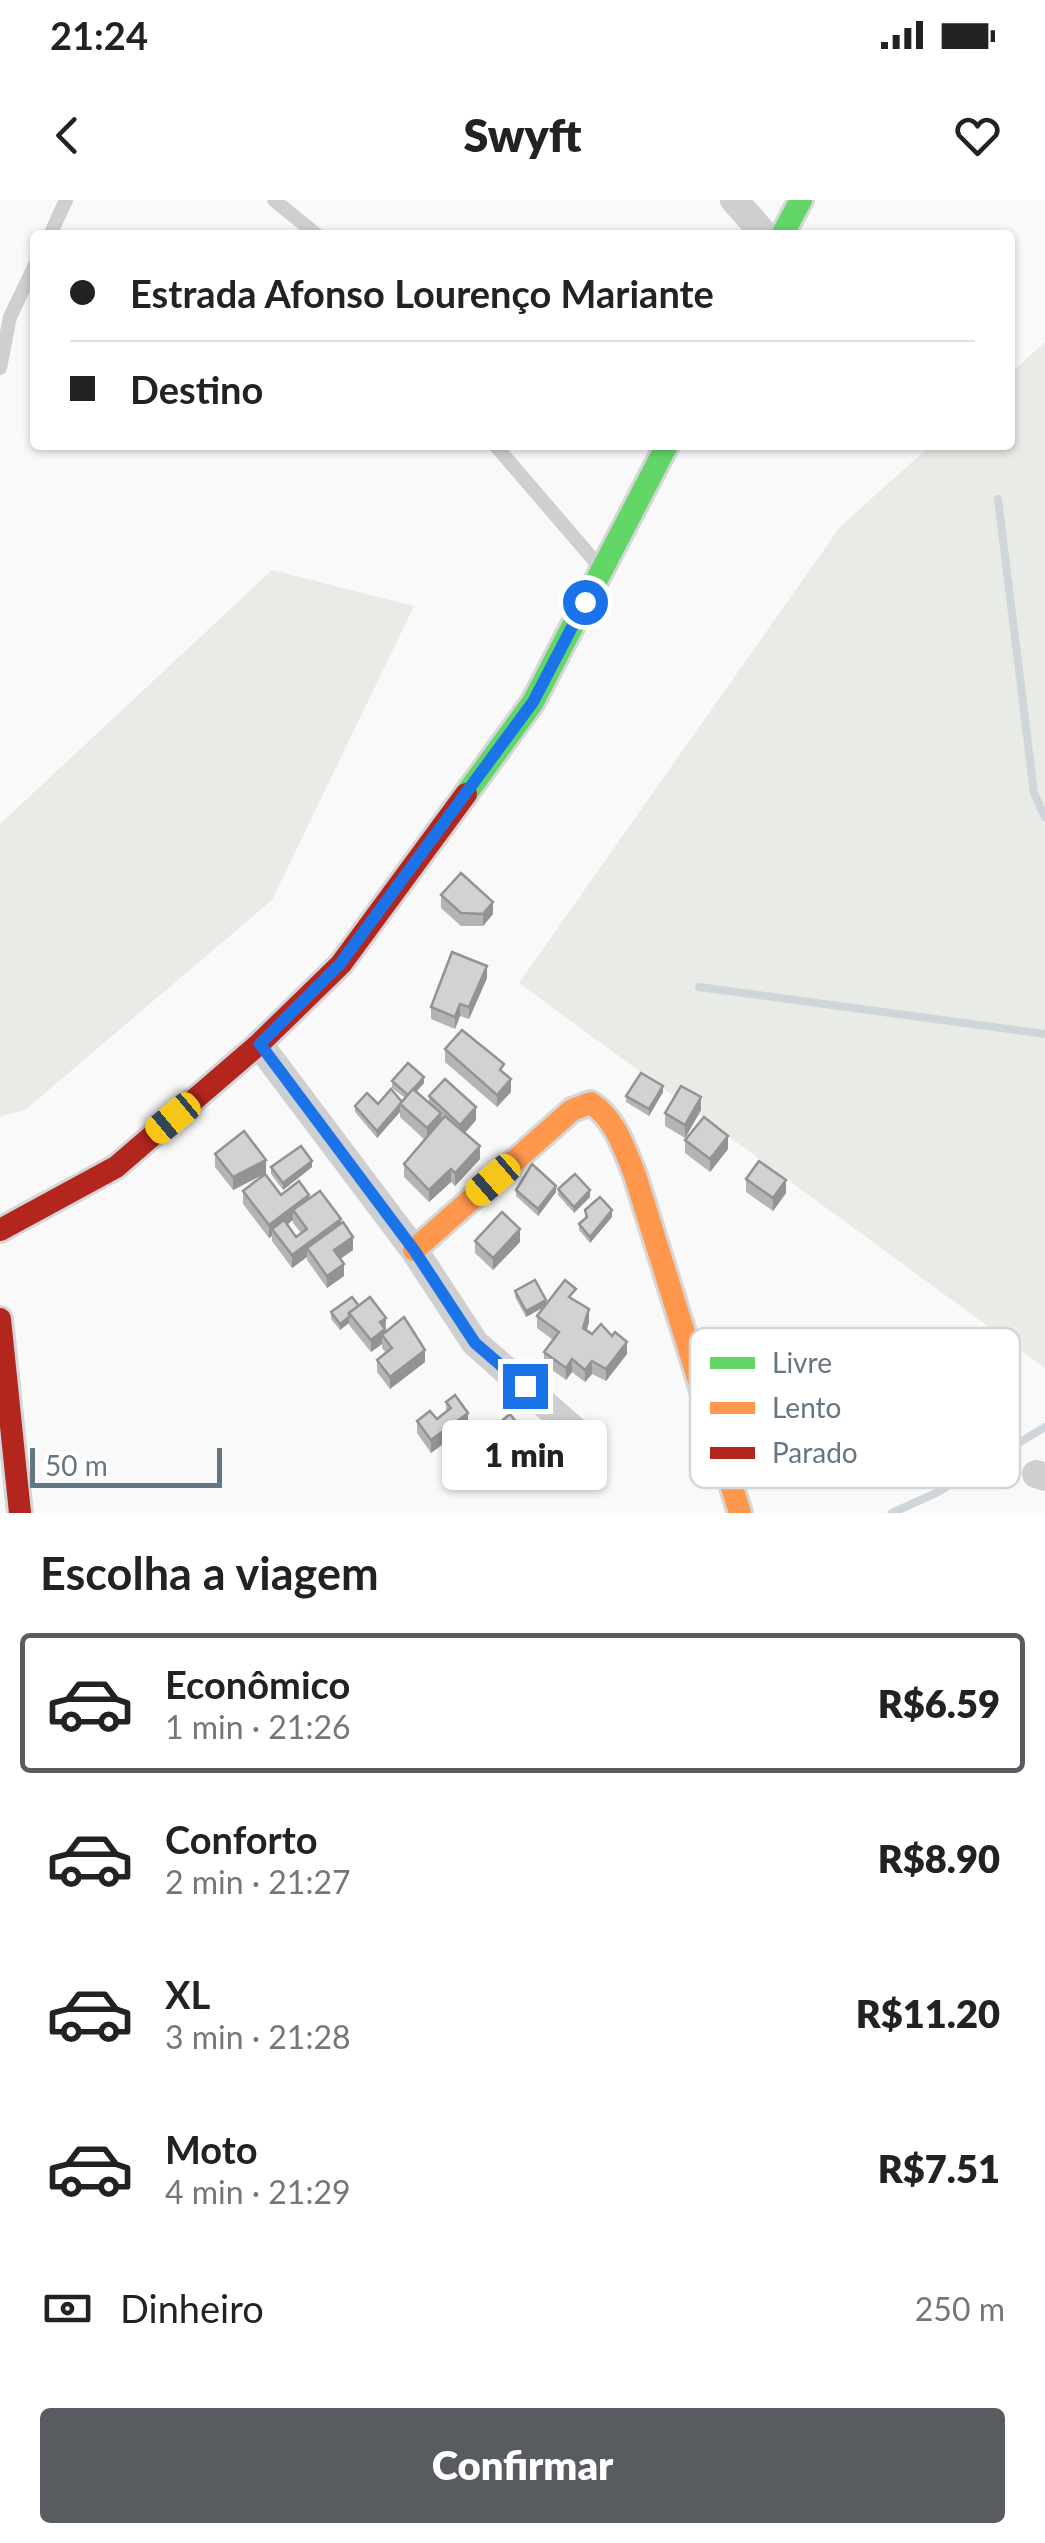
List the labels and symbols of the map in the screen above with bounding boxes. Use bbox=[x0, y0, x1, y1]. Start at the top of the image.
route start bbox=[563, 580, 608, 625]
car bbox=[140, 1087, 206, 1149]
car bbox=[461, 1149, 525, 1211]
legend bbox=[690, 1328, 1020, 1488]
text: Livre bbox=[772, 1345, 832, 1379]
route end bbox=[503, 1364, 548, 1409]
text: Lento bbox=[772, 1390, 841, 1424]
callout: 1 min bbox=[442, 1421, 608, 1491]
text: Parado bbox=[772, 1435, 858, 1469]
scale bar bbox=[30, 1443, 222, 1488]

